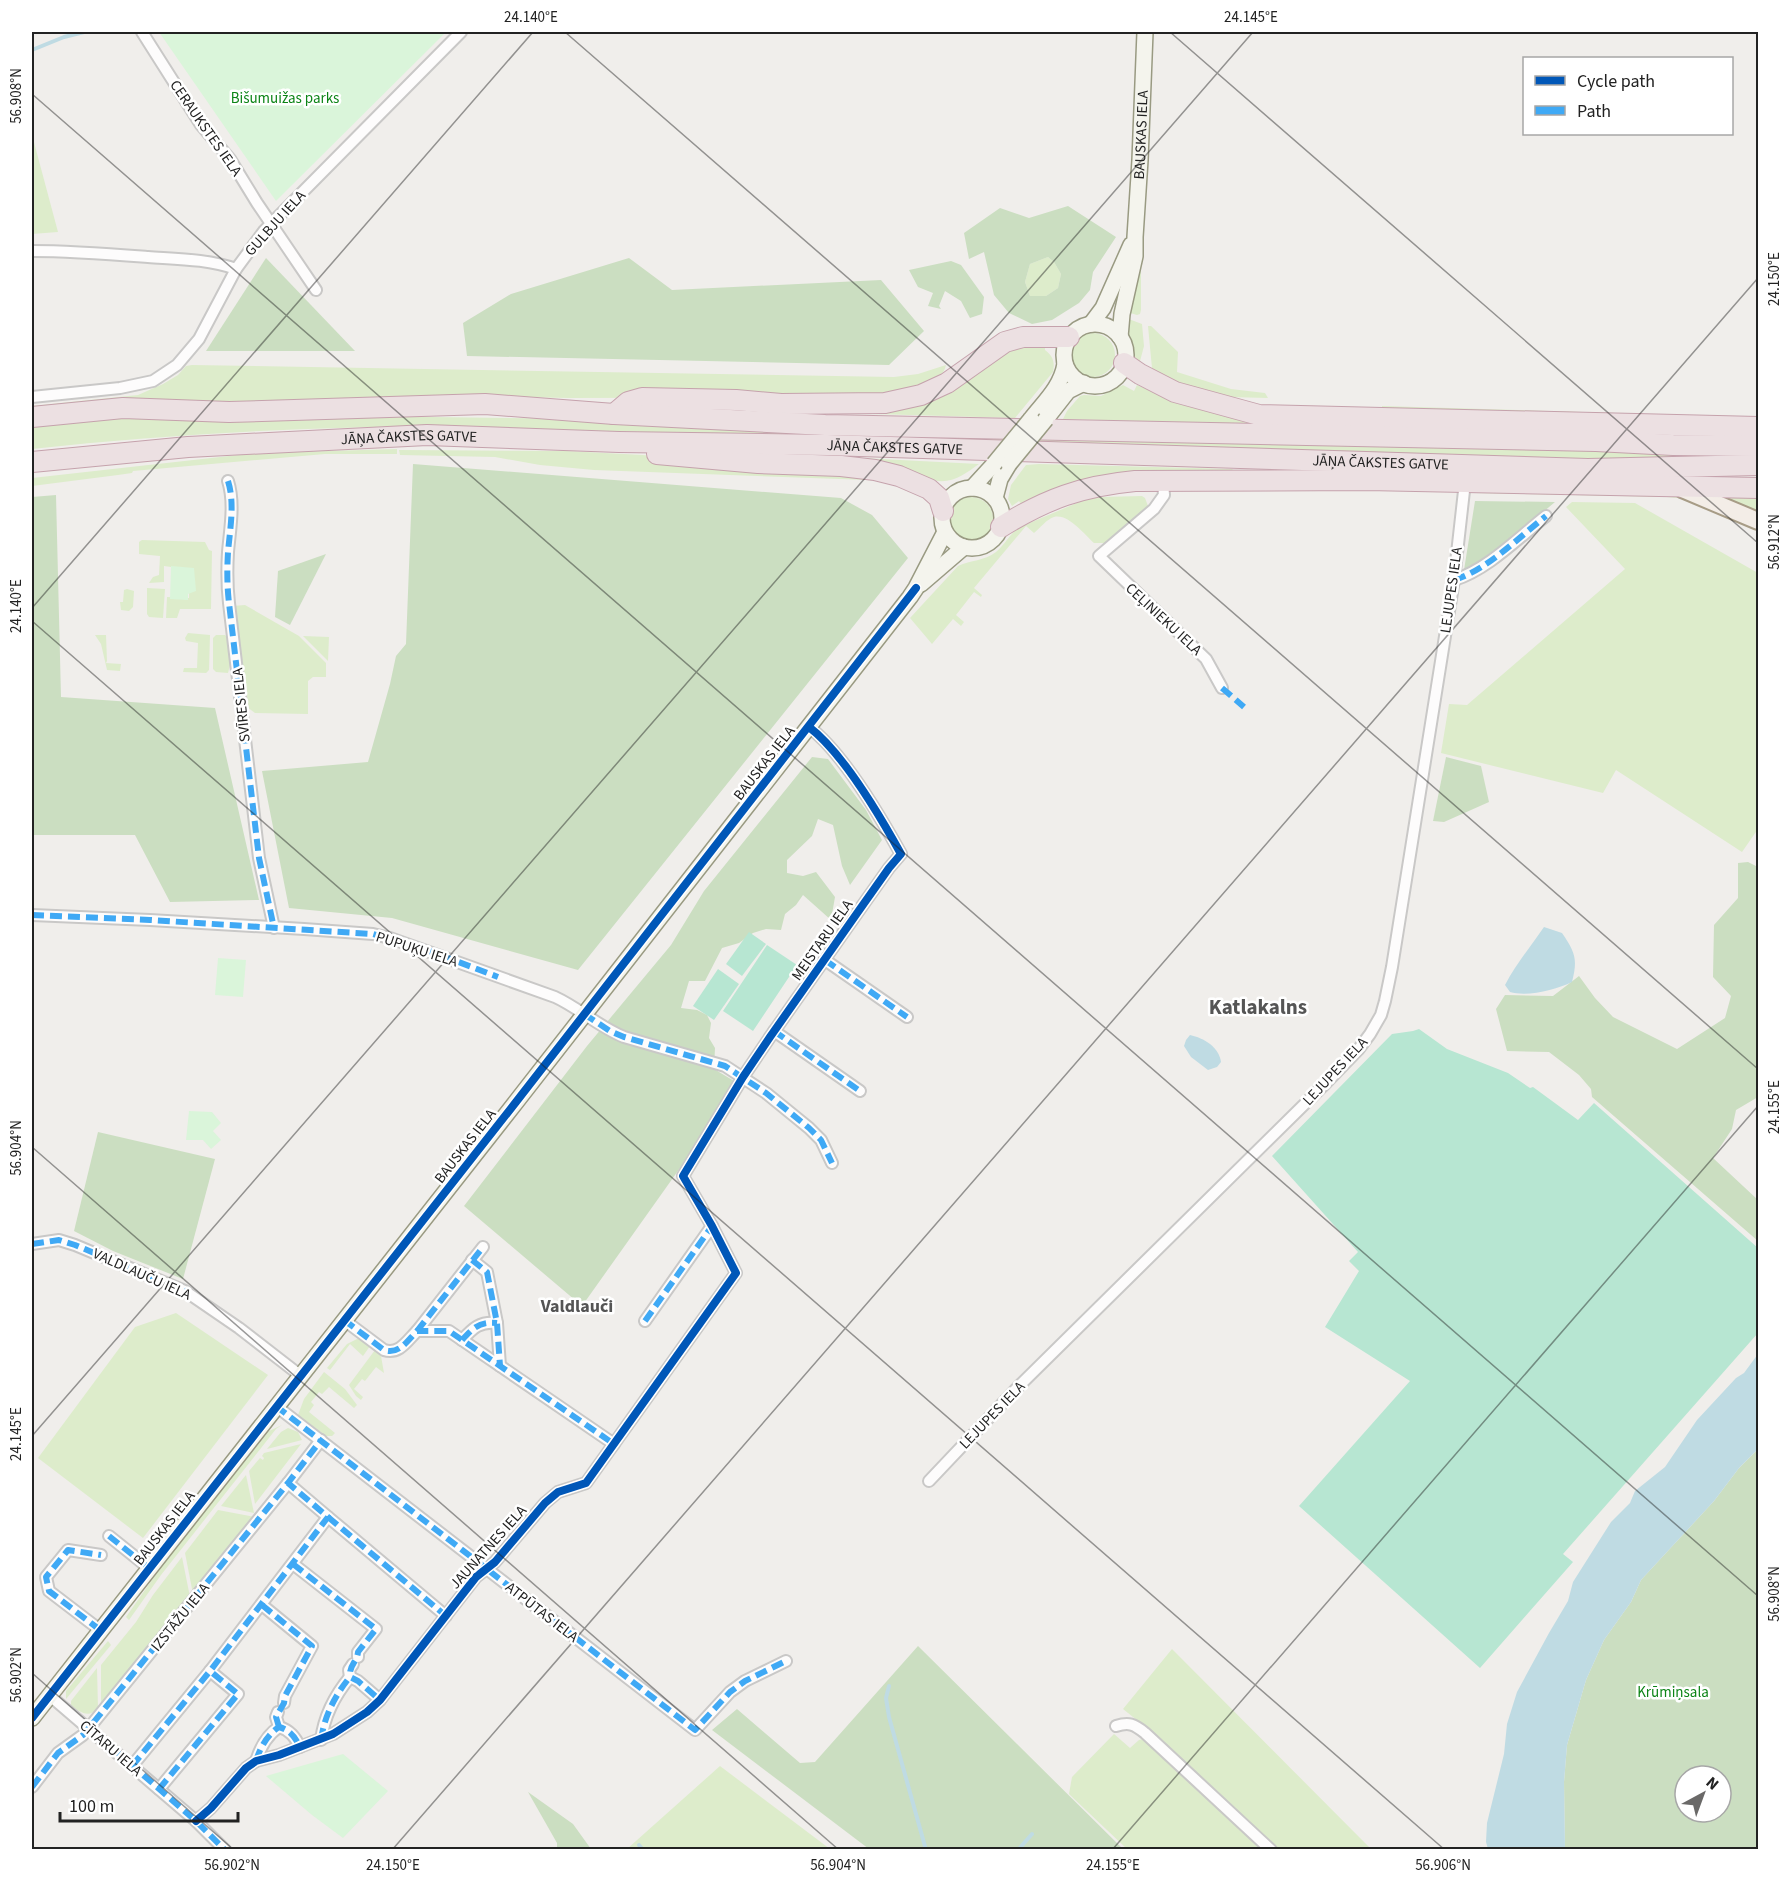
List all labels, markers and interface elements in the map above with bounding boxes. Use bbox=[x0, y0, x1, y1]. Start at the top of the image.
text: 24.140°E bbox=[504, 7, 558, 28]
text: 24.145°E bbox=[1224, 7, 1278, 28]
legend bbox=[1523, 57, 1733, 135]
text: 56.908°N bbox=[6, 68, 27, 124]
text: Cycle path bbox=[1577, 69, 1655, 94]
street label: CERAUKSTES IELA bbox=[165, 76, 247, 181]
park label: Bišumuižas parks bbox=[231, 88, 339, 109]
street label: BAUSKAS IELA bbox=[1129, 89, 1154, 180]
text: Path bbox=[1577, 99, 1611, 124]
street label: GULBJU IELA bbox=[240, 185, 311, 261]
text: 24.150°E bbox=[1764, 252, 1785, 306]
street label: JĀŅA ČAKSTES GATVE bbox=[340, 425, 478, 450]
street label: JĀŅA ČAKSTES GATVE bbox=[826, 435, 963, 460]
street label: JĀŅA ČAKSTES GATVE bbox=[1312, 450, 1449, 476]
text: 56.912°N bbox=[1764, 514, 1785, 570]
street label: LEJUPES IELA bbox=[1435, 545, 1468, 635]
street label: CEĻINIEKU IELA bbox=[1121, 578, 1207, 661]
text: 24.140°E bbox=[6, 579, 27, 633]
street label: SVĪRES IELA bbox=[227, 666, 256, 743]
street label: BAUSKAS IELA bbox=[729, 721, 801, 805]
street label: MEISTARU IELA bbox=[787, 895, 859, 985]
street label: PUPUĶU IELA bbox=[373, 926, 461, 973]
district label: Katlakalns bbox=[1209, 992, 1307, 1022]
street label: LEJUPES IELA bbox=[1298, 1032, 1373, 1110]
text: 24.155°E bbox=[1764, 1080, 1785, 1134]
street label: BAUSKAS IELA bbox=[430, 1104, 502, 1188]
text: 56.904°N bbox=[6, 1120, 27, 1176]
street label: VALDLAUČU IELA bbox=[89, 1243, 195, 1306]
district label: Valdlauči bbox=[540, 1294, 613, 1319]
street label: LEJUPES IELA bbox=[955, 1376, 1031, 1454]
text: 24.145°E bbox=[6, 1407, 27, 1461]
street label: BAUSKAS IELA bbox=[129, 1486, 201, 1570]
street label: JAUNATNES IELA bbox=[445, 1500, 532, 1594]
text: 56.908°N bbox=[1764, 1566, 1785, 1622]
street label: ATPŪTAS IELA bbox=[501, 1577, 583, 1648]
street label: IZSTĀŽU IELA bbox=[146, 1578, 215, 1656]
text: 56.902°N bbox=[6, 1647, 27, 1703]
park label: Krūmiņsala bbox=[1637, 1682, 1709, 1703]
street label: CĪTARU IELA bbox=[75, 1715, 147, 1782]
north arrow bbox=[1673, 1764, 1733, 1824]
text: N bbox=[1701, 1772, 1723, 1795]
scale bar bbox=[60, 1785, 238, 1823]
text: 100 m bbox=[69, 1794, 114, 1819]
text: 56.902°N bbox=[204, 1855, 260, 1876]
text: 24.150°E bbox=[366, 1855, 420, 1876]
text: 56.904°N bbox=[810, 1855, 866, 1876]
text: 24.155°E bbox=[1086, 1855, 1140, 1876]
text: 56.906°N bbox=[1415, 1855, 1471, 1876]

